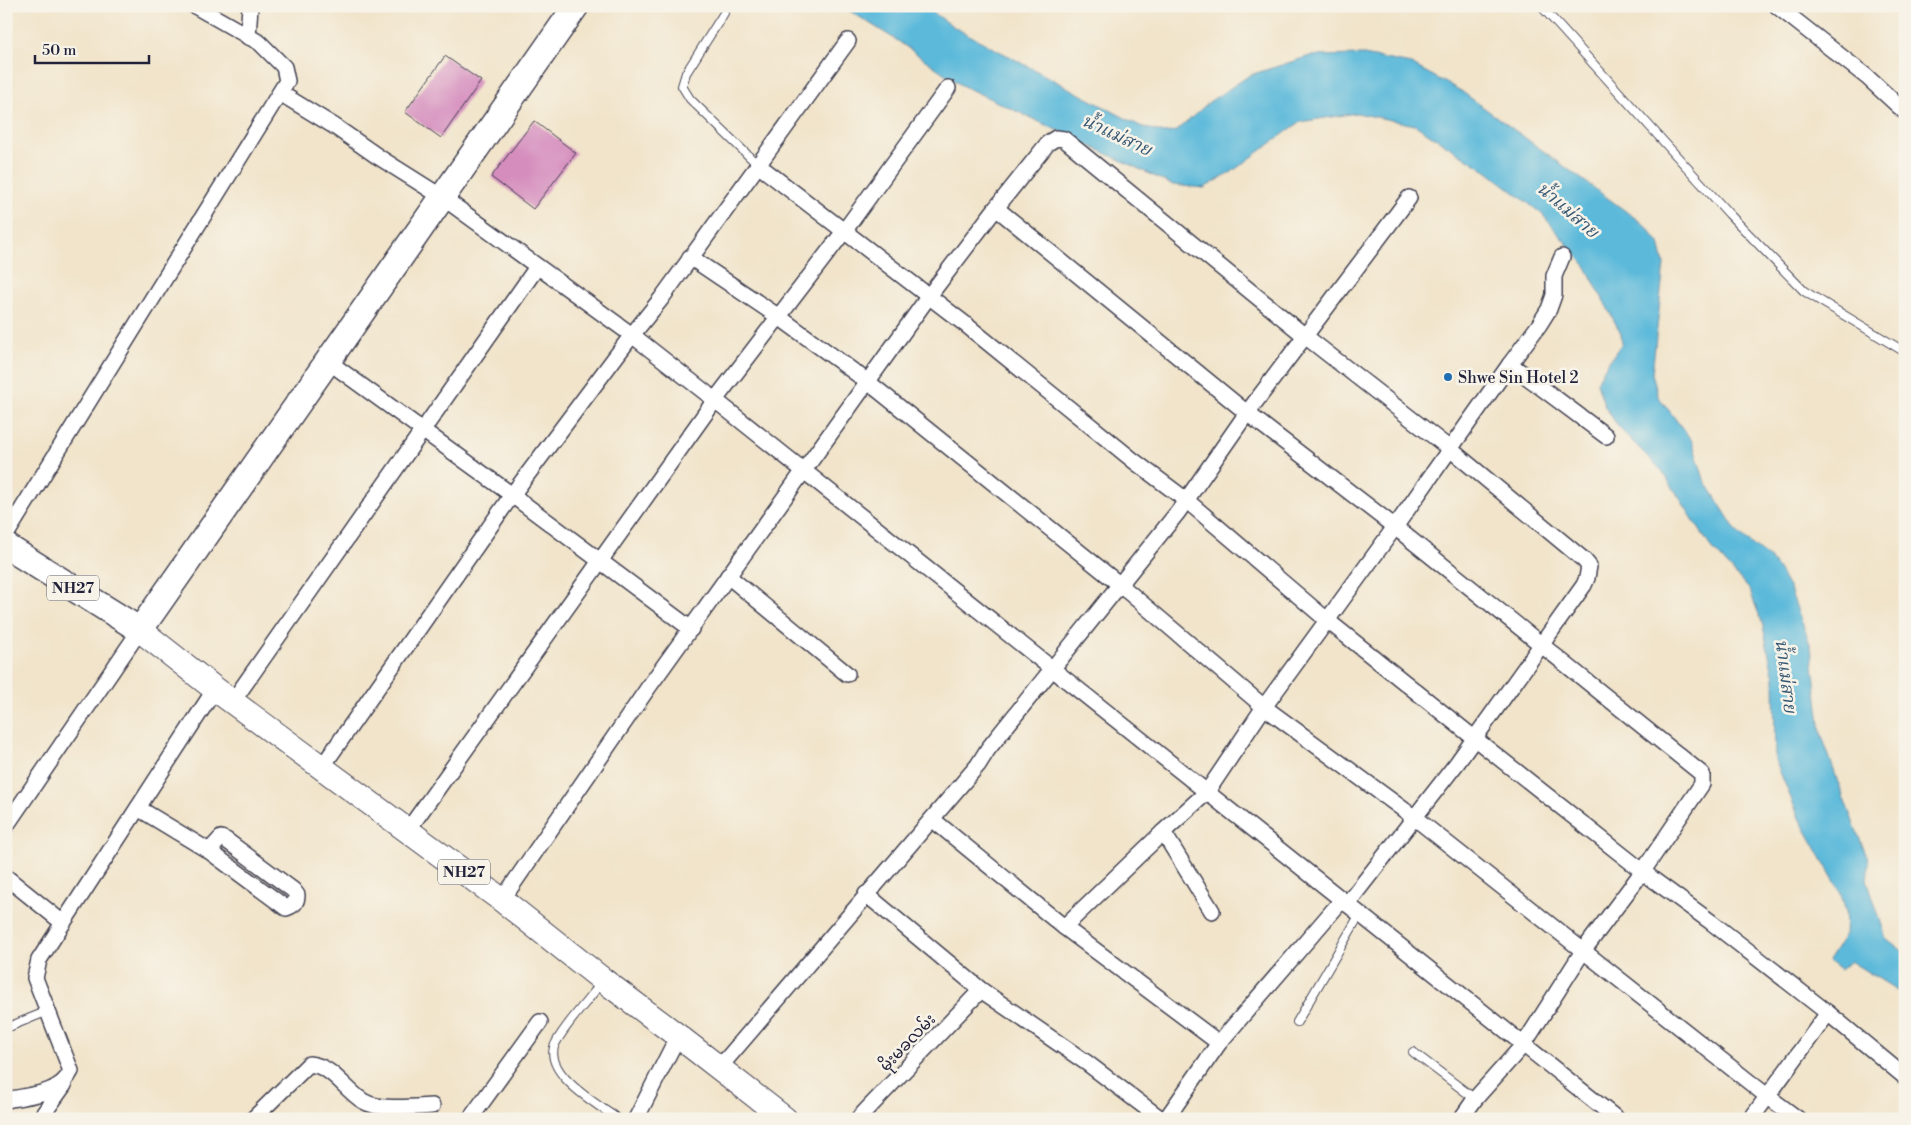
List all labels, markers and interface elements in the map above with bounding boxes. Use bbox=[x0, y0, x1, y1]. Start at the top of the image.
scale bar bbox=[35, 32, 149, 64]
text: 50 m bbox=[42, 41, 76, 60]
water label: น้ำแม่สาย bbox=[1078, 107, 1158, 162]
water label: น้ำแม่สาย bbox=[1532, 175, 1606, 244]
place label: Shwe Sin Hotel 2 bbox=[1458, 368, 1579, 388]
marker: Shwe Sin Hotel 2 bbox=[1442, 371, 1454, 383]
road number: NH27 bbox=[47, 576, 99, 600]
water label: น้ำแม่สาย bbox=[1770, 637, 1805, 716]
road number: NH27 bbox=[438, 860, 490, 884]
street label: မိုးမခလမ်း bbox=[874, 1008, 943, 1078]

